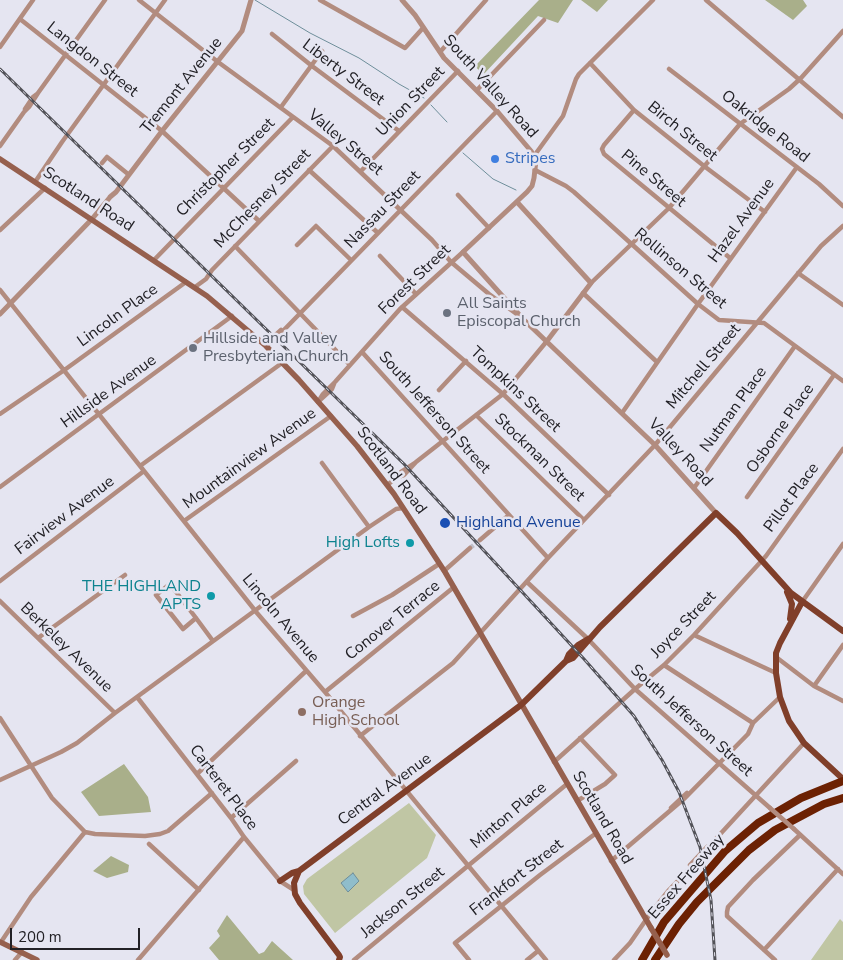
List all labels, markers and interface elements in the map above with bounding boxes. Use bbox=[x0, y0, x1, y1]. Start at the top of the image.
street label: Langdon Street bbox=[42, 18, 142, 102]
street label: South Valley Road bbox=[439, 31, 541, 143]
street label: Tremont Avenue bbox=[137, 34, 227, 138]
street label: Liberty Street bbox=[298, 36, 388, 110]
street label: Union Street bbox=[373, 63, 449, 141]
street label: Oakridge Road bbox=[717, 87, 813, 167]
street label: Birch Street bbox=[643, 98, 721, 166]
street label: Valley Street bbox=[303, 106, 387, 180]
street label: Christopher Street bbox=[173, 115, 279, 221]
street label: McChesney Street bbox=[211, 145, 315, 253]
street label: Pine Street bbox=[616, 146, 690, 212]
place label: Stripes bbox=[505, 149, 555, 169]
marker: Stripes bbox=[489, 153, 501, 165]
street label: Scotland Road bbox=[39, 163, 137, 237]
street label: Nassau Street bbox=[341, 167, 425, 253]
street label: Hazel Avenue bbox=[705, 175, 779, 267]
street label: Rollinson Street bbox=[630, 225, 730, 313]
street label: Forest Street bbox=[375, 241, 455, 319]
street label: Lincoln Place bbox=[74, 280, 162, 352]
place label: All Saints Episcopal Church bbox=[457, 294, 581, 332]
marker: All Saints Episcopal Church bbox=[441, 307, 453, 319]
street label: Mitchell Street bbox=[663, 321, 745, 413]
place label: Hillside and Valley Presbyterian Church bbox=[203, 329, 348, 367]
marker: Hillside and Valley Presbyterian Church bbox=[187, 342, 199, 354]
street label: Tompkins Street bbox=[466, 343, 564, 437]
street label: South Jefferson Street bbox=[374, 348, 494, 478]
street label: Hillside Avenue bbox=[58, 351, 160, 433]
street label: Nutman Place bbox=[697, 364, 771, 456]
street label: Osborne Place bbox=[743, 381, 819, 477]
street label: Mountainview Avenue bbox=[180, 404, 320, 514]
street label: Stockman Street bbox=[490, 410, 588, 506]
street label: Valley Road bbox=[644, 415, 716, 491]
street label: Scotland Road bbox=[352, 424, 430, 518]
street label: Pillot Place bbox=[760, 460, 824, 536]
street label: Fairview Avenue bbox=[12, 472, 118, 560]
place label: Highland Avenue bbox=[456, 513, 581, 533]
marker: Highland Avenue bbox=[438, 516, 452, 530]
place label: High Lofts bbox=[326, 533, 400, 553]
marker: High Lofts bbox=[404, 537, 416, 549]
street label: Lincoln Avenue bbox=[237, 571, 323, 667]
place label: THE HIGHLAND APTS bbox=[82, 577, 201, 615]
street label: Conover Terrace bbox=[342, 577, 444, 665]
street label: Joyce Street bbox=[647, 588, 721, 662]
marker: THE HIGHLAND APTS bbox=[205, 590, 217, 602]
street label: Berkeley Avenue bbox=[16, 599, 116, 697]
street label: South Jefferson Street bbox=[626, 661, 756, 781]
place label: Orange High School bbox=[312, 693, 399, 731]
marker: Orange High School bbox=[296, 706, 308, 718]
street label: Carteret Place bbox=[185, 741, 261, 835]
street label: Central Avenue bbox=[335, 750, 435, 830]
street label: Scotland Road bbox=[568, 768, 636, 868]
street label: Minton Place bbox=[467, 779, 551, 853]
street label: Essex Freeway bbox=[645, 830, 729, 924]
street label: Frankfort Street bbox=[466, 836, 568, 920]
street label: Jackson Street bbox=[357, 863, 449, 943]
scale bar bbox=[12, 918, 142, 950]
text: 200 m bbox=[18, 927, 62, 947]

